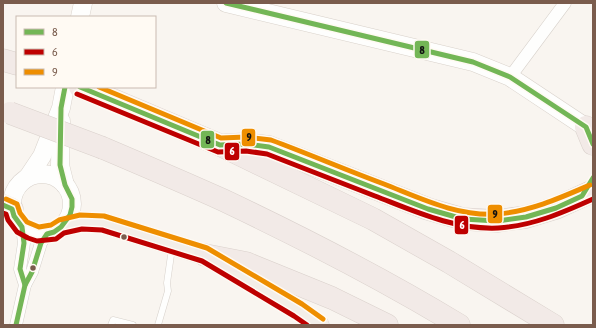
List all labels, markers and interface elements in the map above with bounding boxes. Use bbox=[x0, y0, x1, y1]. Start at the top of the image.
legend bbox=[16, 16, 156, 88]
text: 8 bbox=[52, 25, 58, 39]
line badge: 8 bbox=[414, 40, 430, 59]
text: 8 bbox=[419, 44, 425, 56]
text: 6 bbox=[52, 45, 58, 59]
text: 9 bbox=[52, 65, 58, 79]
line badge: 9 bbox=[241, 128, 256, 147]
line badge: 8 bbox=[200, 130, 215, 149]
text: 9 bbox=[246, 131, 252, 143]
text: 8 bbox=[205, 134, 211, 146]
line badge: 6 bbox=[224, 142, 240, 161]
text: 6 bbox=[229, 145, 235, 157]
line badge: 9 bbox=[487, 204, 503, 224]
text: 9 bbox=[492, 208, 498, 220]
line badge: 6 bbox=[454, 215, 469, 235]
text: 6 bbox=[459, 219, 465, 231]
unlabelled marker bbox=[119, 232, 129, 242]
unlabelled marker bbox=[28, 263, 38, 273]

